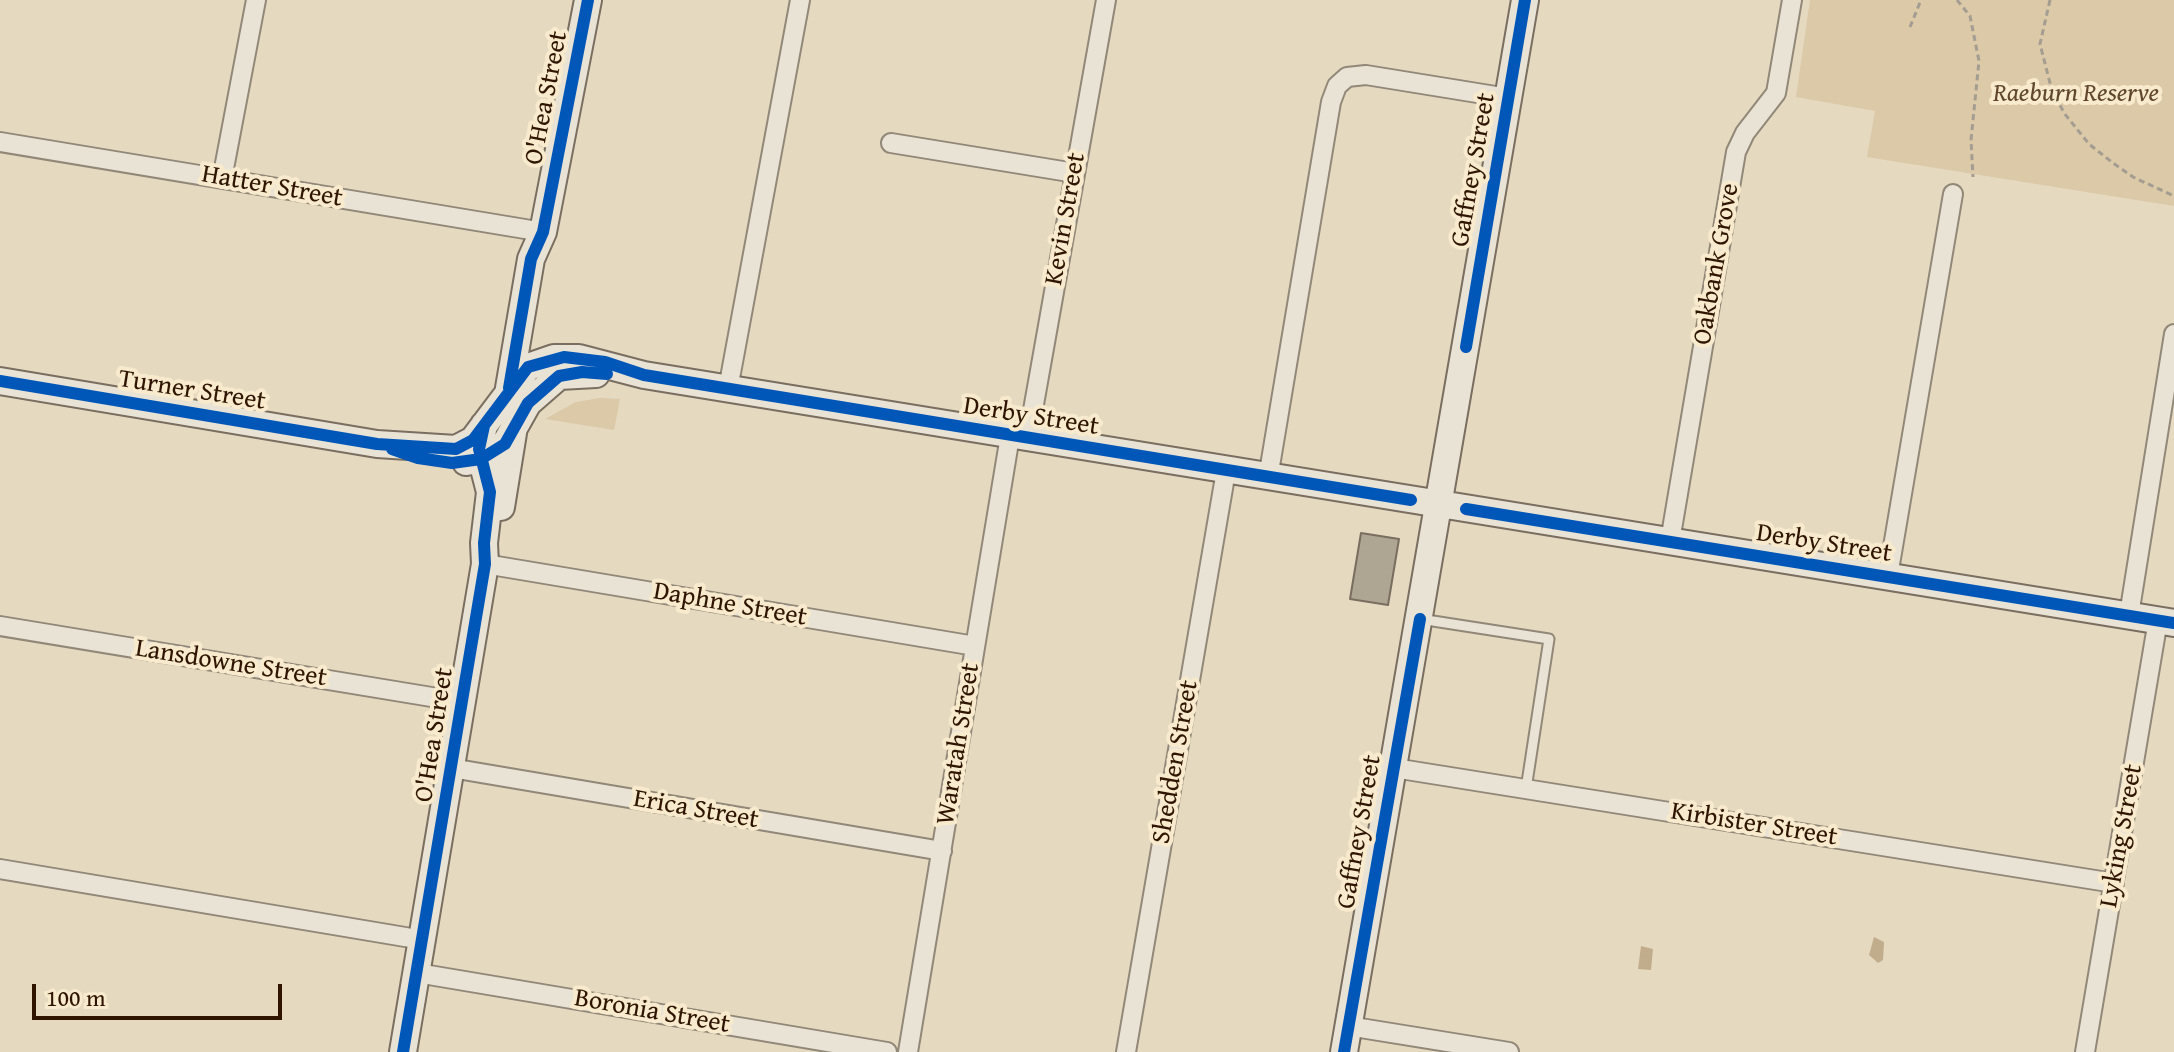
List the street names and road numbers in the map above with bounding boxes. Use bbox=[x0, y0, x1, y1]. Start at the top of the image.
street label: O'Hea Street bbox=[519, 28, 575, 168]
street label: Gaffney Street bbox=[1445, 91, 1503, 249]
street label: Kevin Street bbox=[1039, 150, 1093, 288]
street label: Hatter Street bbox=[199, 159, 345, 215]
street label: Oakbank Grove bbox=[1687, 181, 1747, 347]
street label: Turner Street bbox=[116, 364, 268, 418]
street label: Derby Street bbox=[961, 391, 1101, 443]
street label: Derby Street bbox=[1754, 518, 1894, 570]
street label: Daphne Street bbox=[651, 576, 809, 634]
street label: Lansdowne Street bbox=[133, 633, 329, 695]
street label: Waratah Street bbox=[931, 661, 987, 827]
street label: O'Hea Street bbox=[409, 666, 461, 804]
street label: Shedden Street bbox=[1146, 678, 1206, 846]
street label: Gaffney Street bbox=[1331, 753, 1389, 911]
street label: Lyking Street bbox=[2094, 762, 2150, 910]
street label: Erica Street bbox=[631, 784, 761, 836]
street label: Kirbister Street bbox=[1669, 796, 1839, 854]
street label: Boronia Street bbox=[572, 983, 732, 1041]

